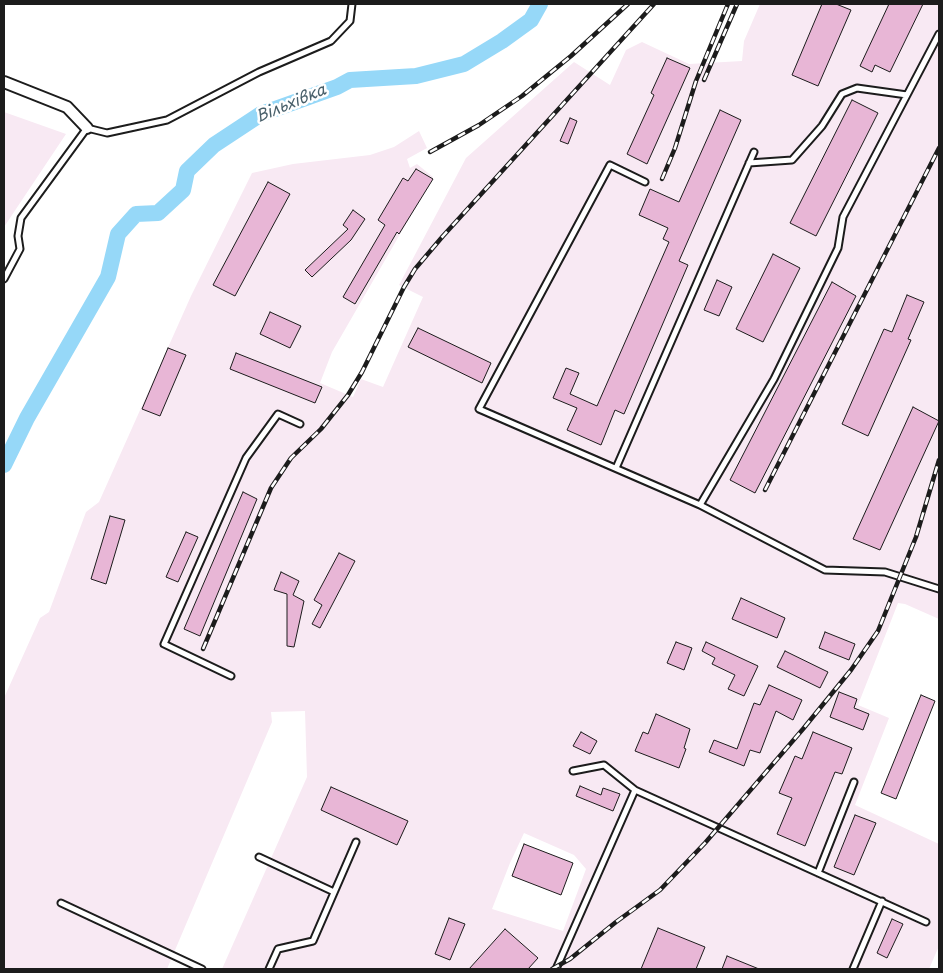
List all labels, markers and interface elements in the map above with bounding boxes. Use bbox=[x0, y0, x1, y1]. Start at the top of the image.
water label: Вільхівка bbox=[253, 81, 329, 127]

